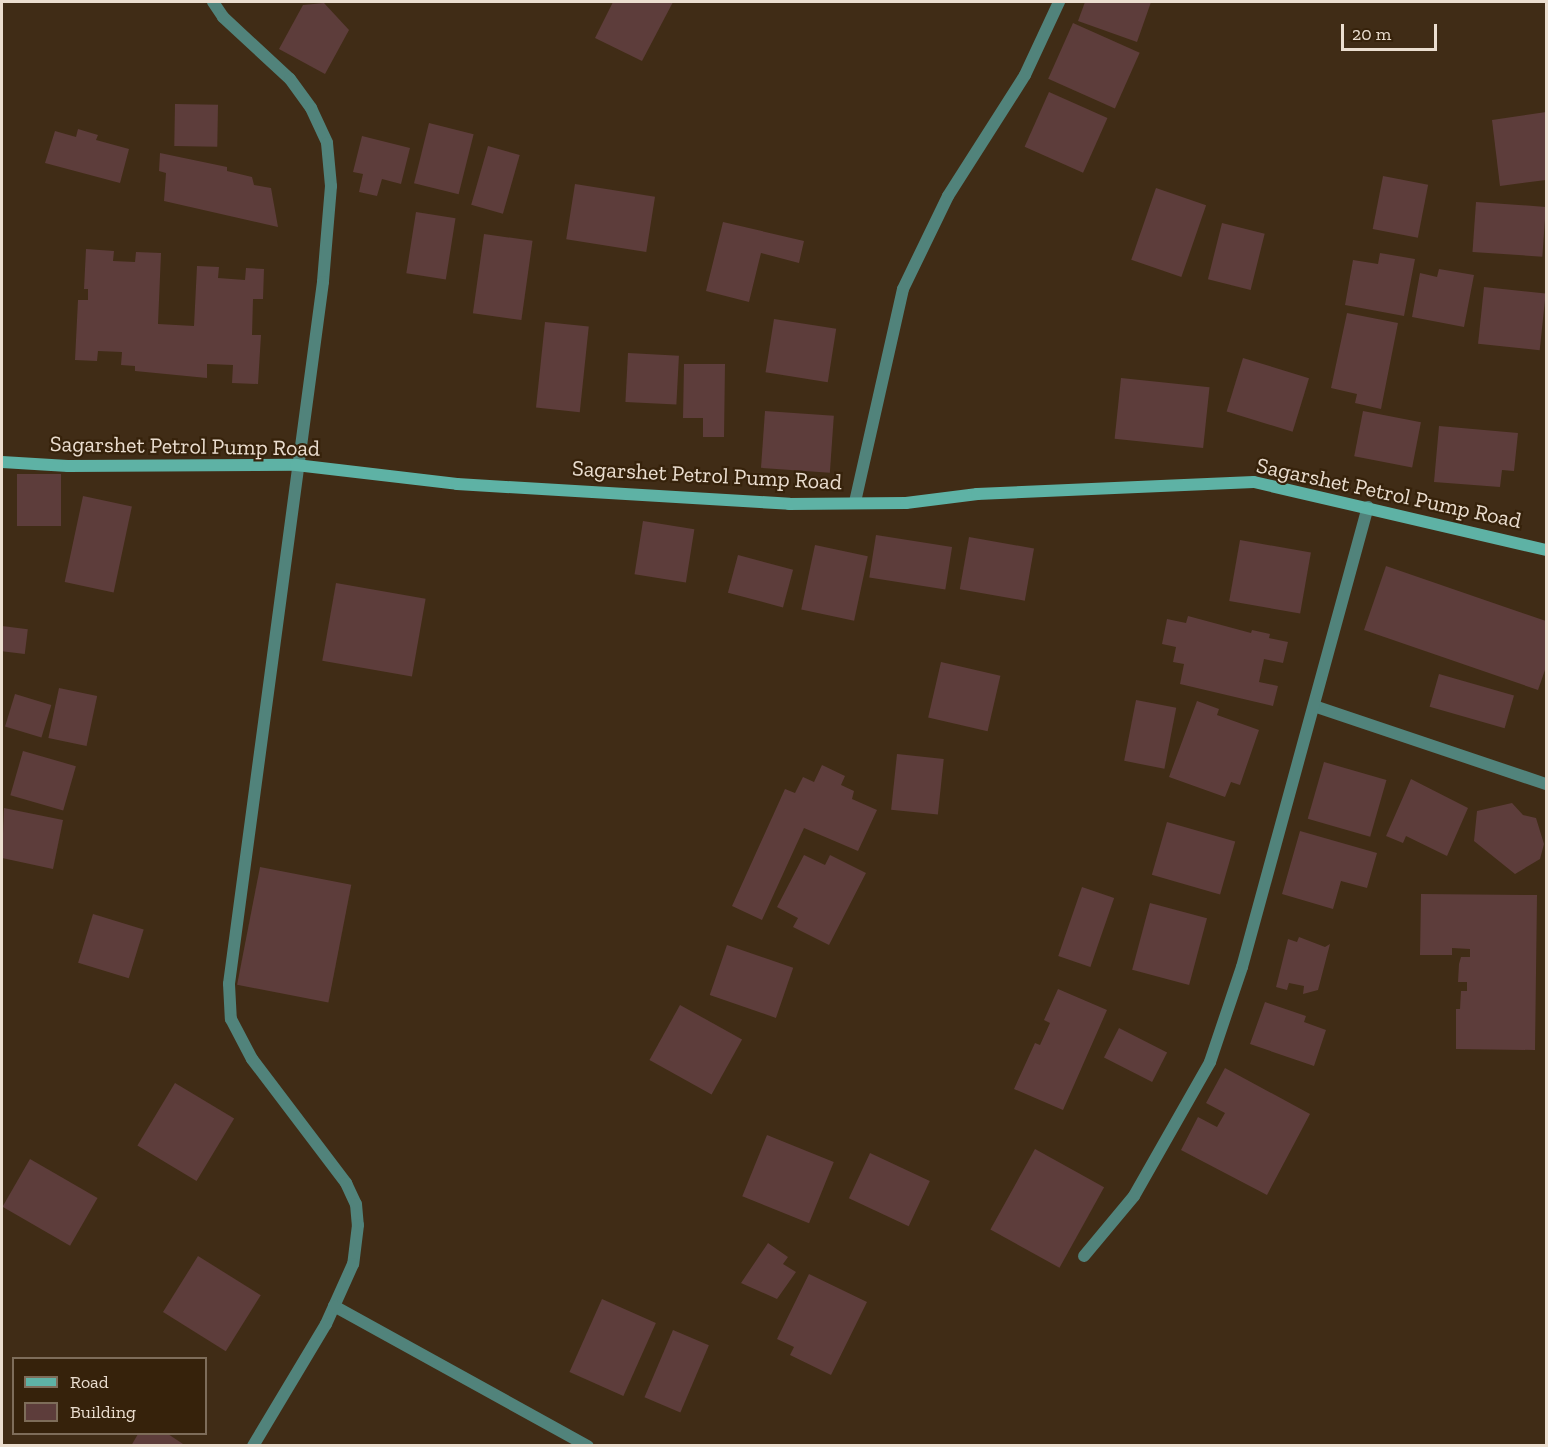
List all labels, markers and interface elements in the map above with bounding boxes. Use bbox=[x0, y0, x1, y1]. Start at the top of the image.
scale bar bbox=[1344, 12, 1440, 50]
text: 20 m bbox=[1352, 23, 1391, 45]
street label: Sagarshet Petrol Pump Road bbox=[50, 430, 320, 462]
street label: Sagarshet Petrol Pump Road bbox=[1254, 452, 1524, 534]
street label: Sagarshet Petrol Pump Road bbox=[571, 455, 843, 495]
legend bbox=[12, 1357, 207, 1435]
text: Road bbox=[70, 1371, 109, 1393]
text: Building bbox=[70, 1401, 136, 1423]

